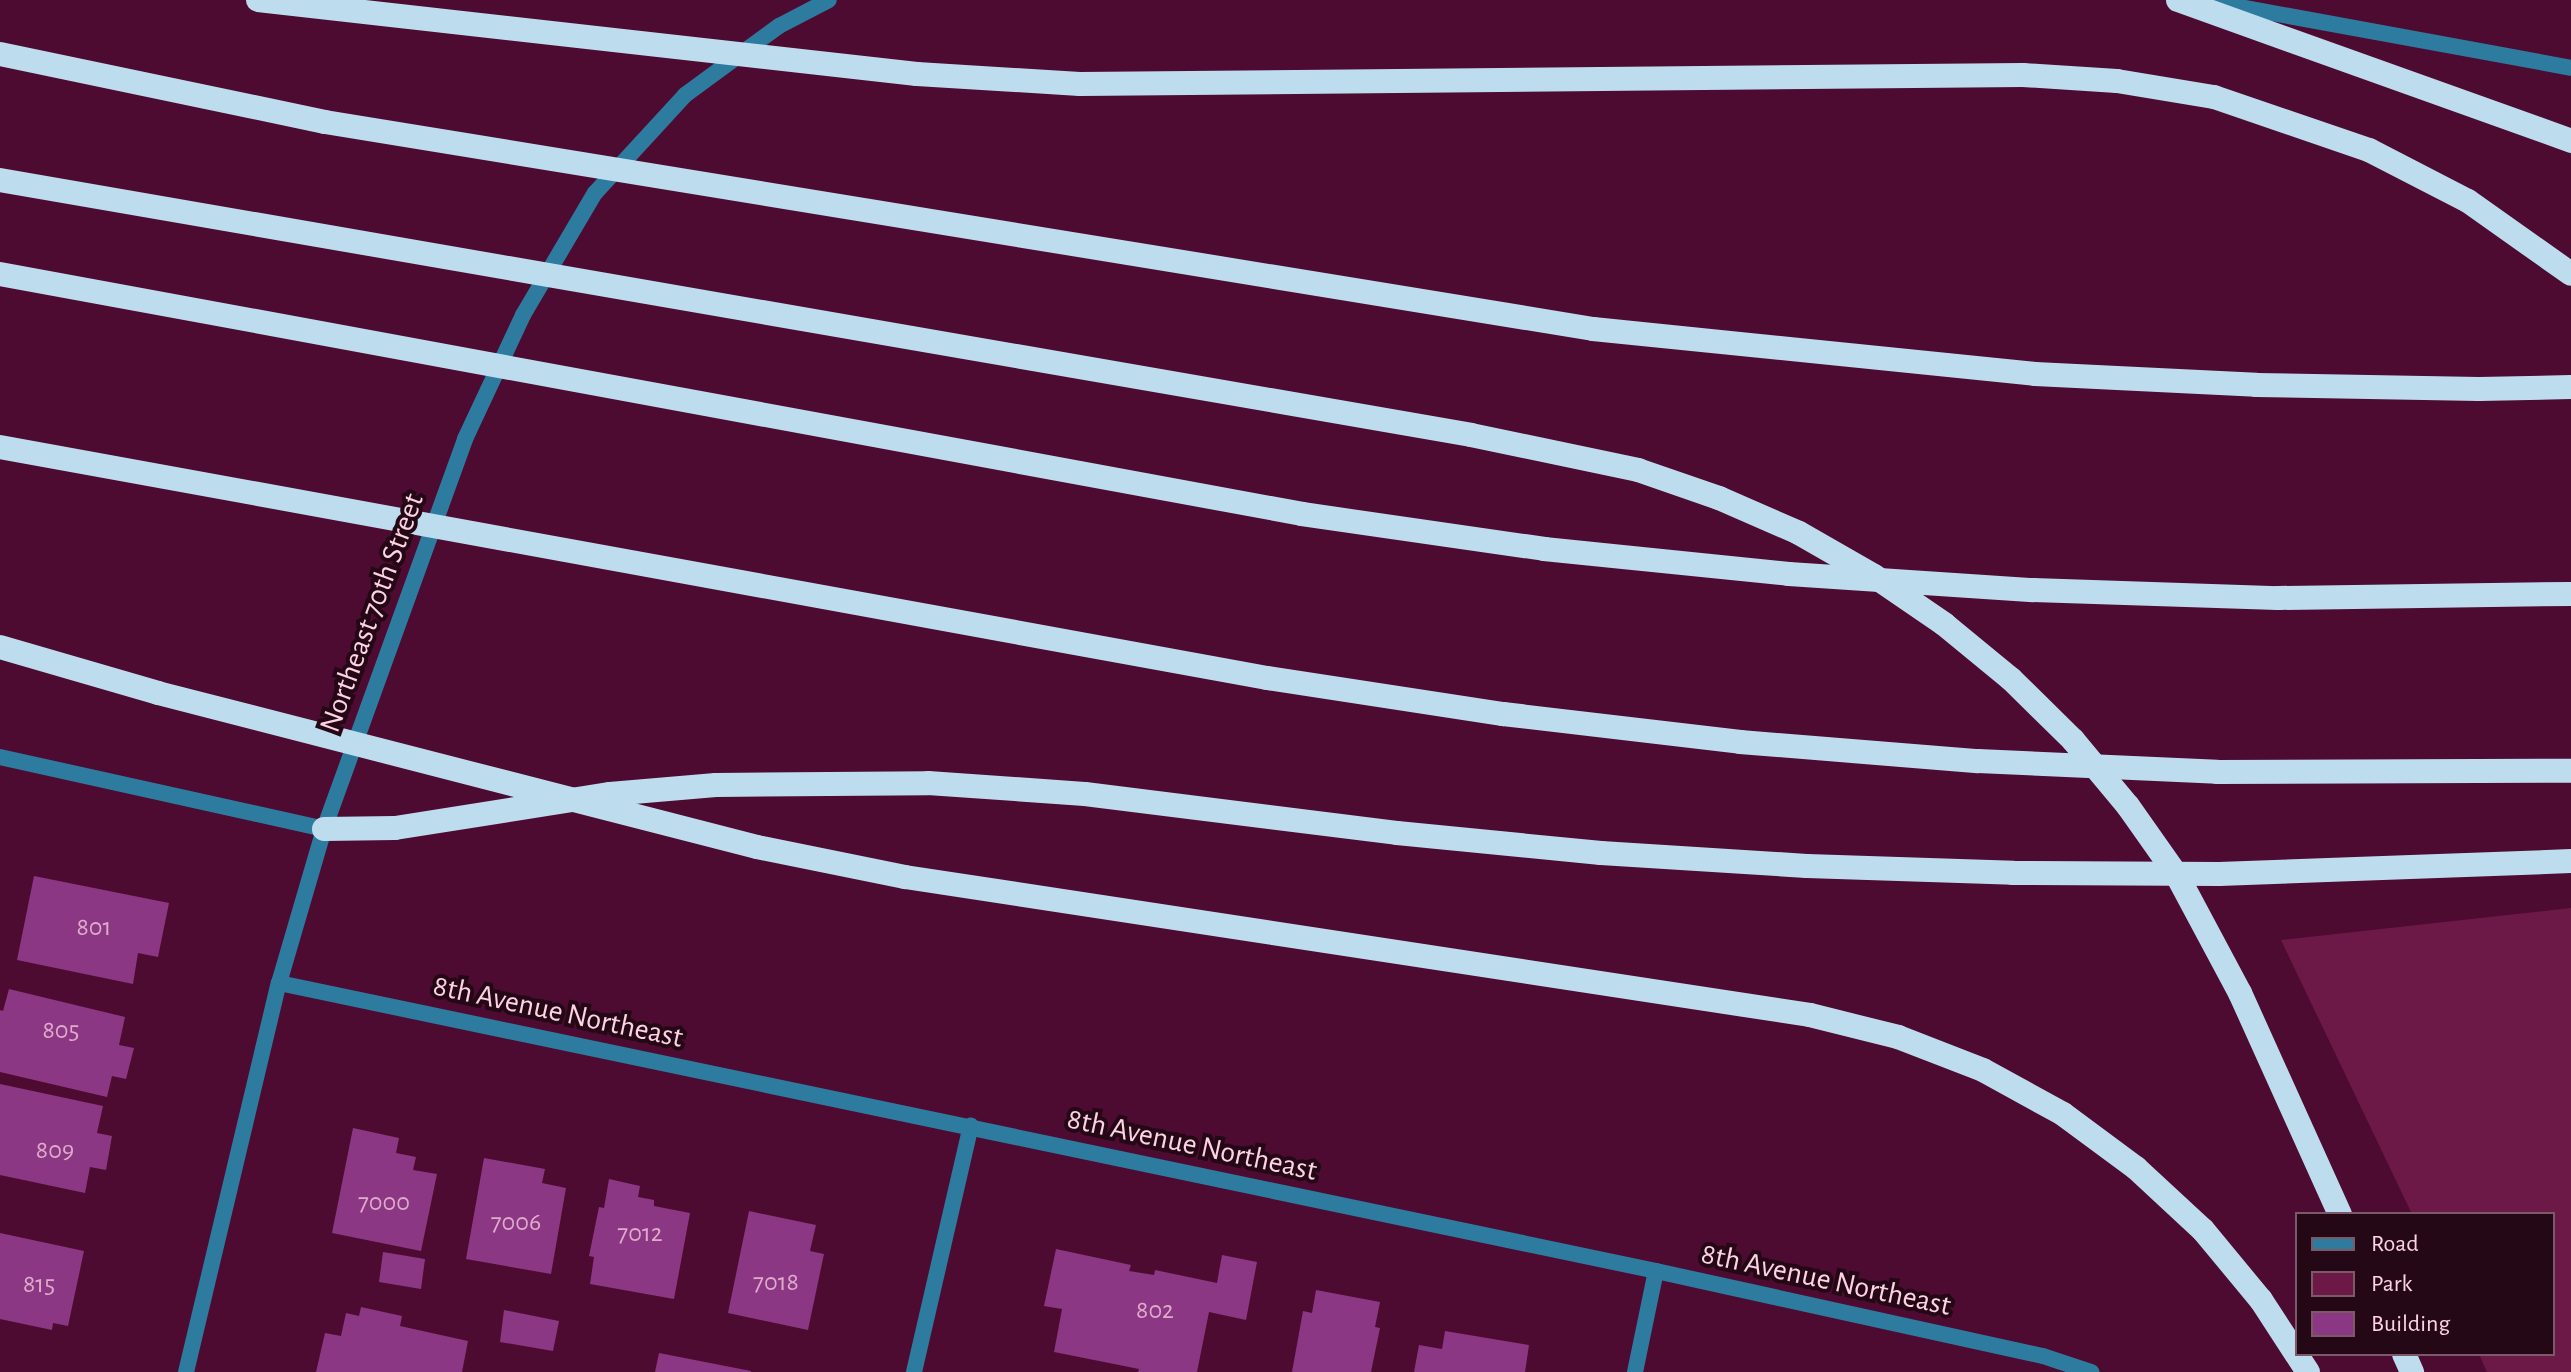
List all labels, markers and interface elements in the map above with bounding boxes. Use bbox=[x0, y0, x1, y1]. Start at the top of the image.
street label: Northeast 70th Street bbox=[312, 489, 432, 737]
house number: 801 bbox=[77, 912, 111, 944]
street label: 8th Avenue Northeast bbox=[430, 968, 686, 1056]
house number: 805 bbox=[43, 1015, 79, 1047]
street label: 8th Avenue Northeast bbox=[1064, 1101, 1320, 1189]
house number: 809 bbox=[36, 1135, 74, 1167]
house number: 7000 bbox=[358, 1187, 410, 1219]
house number: 7006 bbox=[491, 1207, 541, 1239]
legend bbox=[2295, 1212, 2555, 1356]
house number: 7012 bbox=[617, 1218, 663, 1250]
text: Road bbox=[2371, 1232, 2419, 1256]
street label: 8th Avenue Northeast bbox=[1698, 1236, 1954, 1324]
house number: 7018 bbox=[753, 1267, 799, 1299]
house number: 815 bbox=[23, 1269, 55, 1301]
text: Park bbox=[2371, 1272, 2412, 1296]
house number: 802 bbox=[1136, 1295, 1174, 1327]
text: Building bbox=[2371, 1312, 2450, 1336]

